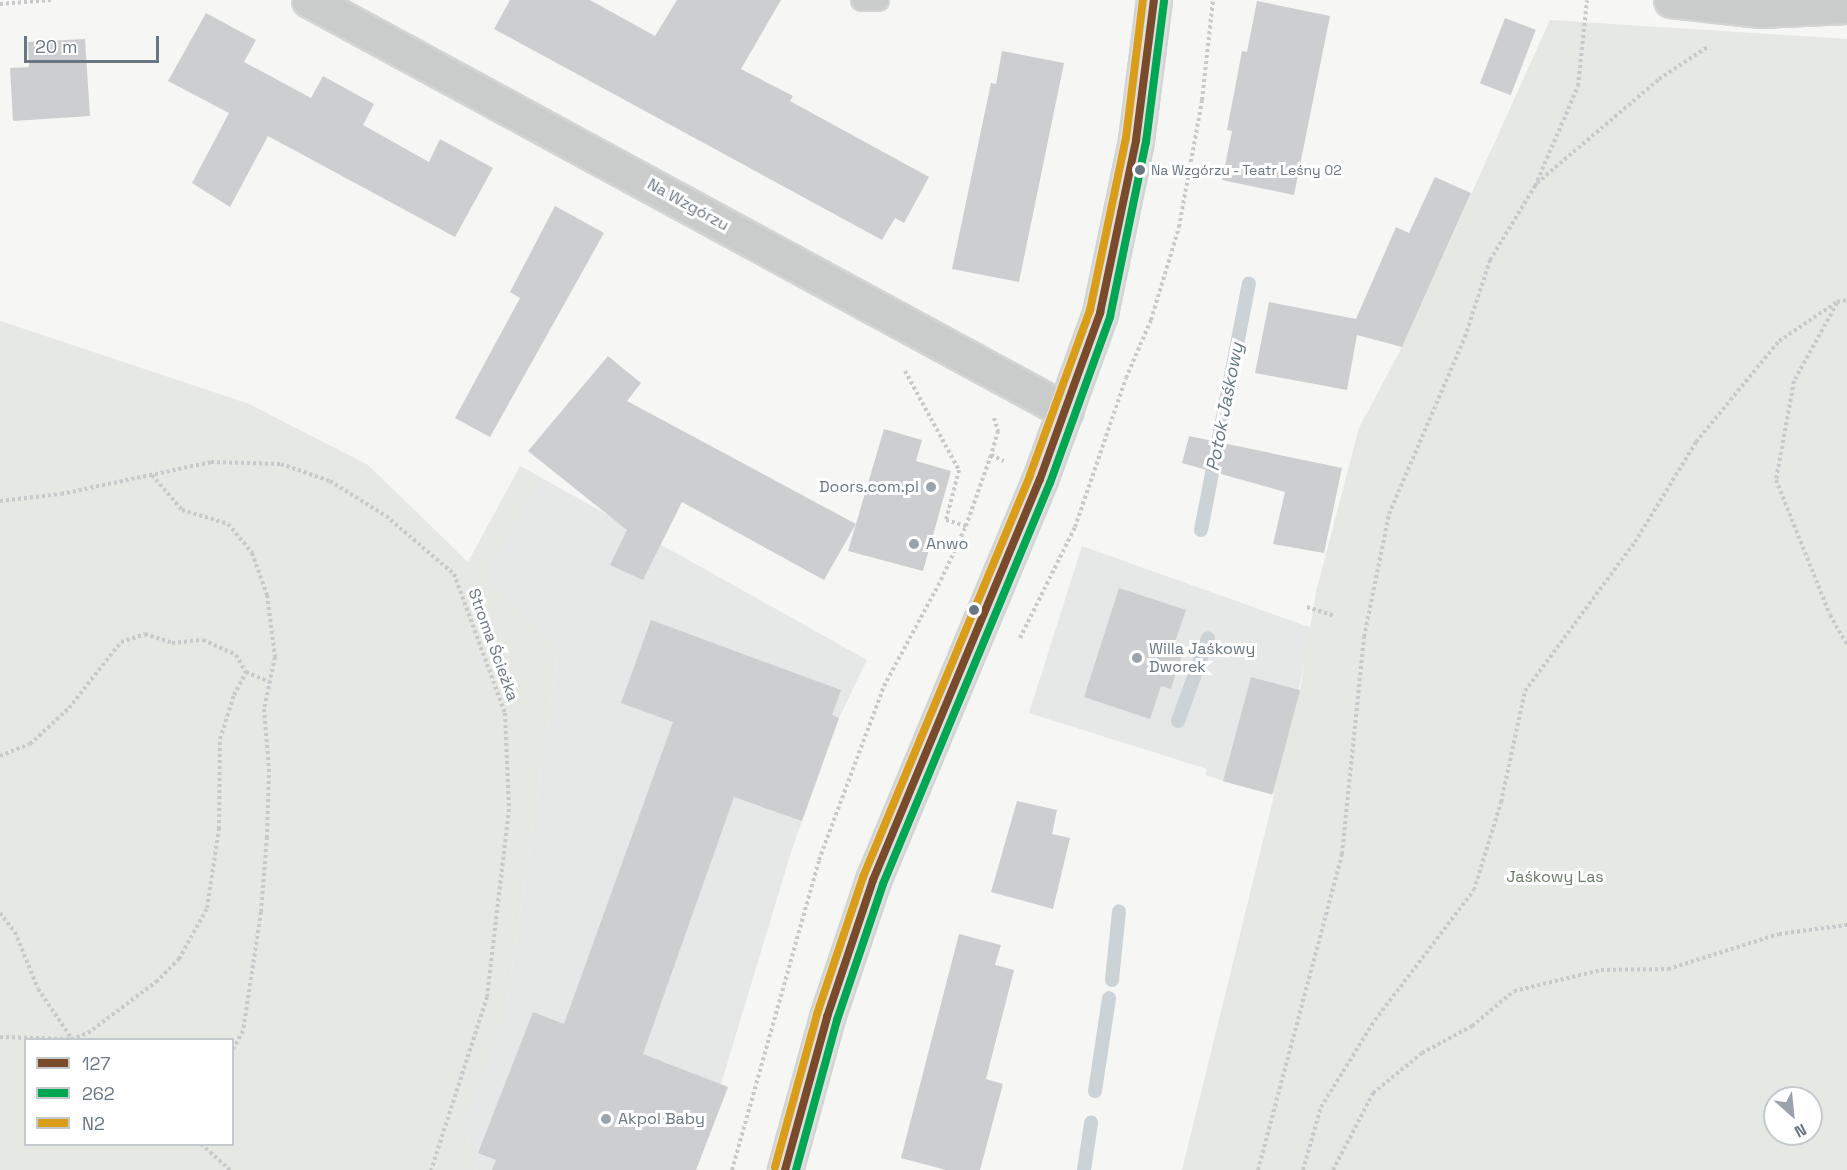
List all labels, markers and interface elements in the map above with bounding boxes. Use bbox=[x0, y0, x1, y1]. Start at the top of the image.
scale bar bbox=[27, 24, 162, 62]
text: 20 m bbox=[35, 35, 78, 58]
place label: Na Wzgórzu - Teatr Leśny 02 bbox=[1151, 162, 1343, 178]
marker: Na Wzgórzu - Teatr Leśny 02 bbox=[1134, 164, 1146, 176]
street label: Na Wzgórzu bbox=[644, 175, 732, 235]
water label: Potok Jaśkowy bbox=[1202, 341, 1248, 473]
place label: Doors.com.pl bbox=[819, 477, 919, 497]
marker: Doors.com.pl bbox=[924, 480, 938, 494]
place label: Anwo bbox=[926, 534, 968, 554]
marker: Anwo bbox=[907, 537, 921, 551]
street label: Stroma Ścieżka bbox=[464, 586, 522, 704]
unlabelled marker bbox=[968, 604, 980, 616]
place label: Willa Jaśkowy Dworek bbox=[1149, 639, 1255, 677]
marker: Willa Jaśkowy Dworek bbox=[1130, 651, 1144, 665]
park label: Jaśkowy Las bbox=[1506, 867, 1604, 887]
legend bbox=[24, 1038, 234, 1146]
text: 127 bbox=[82, 1052, 110, 1075]
text: 262 bbox=[82, 1082, 115, 1105]
north arrow bbox=[1763, 1086, 1823, 1146]
place label: Akpol Baby bbox=[618, 1109, 705, 1129]
text: N2 bbox=[82, 1112, 105, 1135]
marker: Akpol Baby bbox=[599, 1112, 613, 1126]
text: N bbox=[1791, 1119, 1810, 1142]

